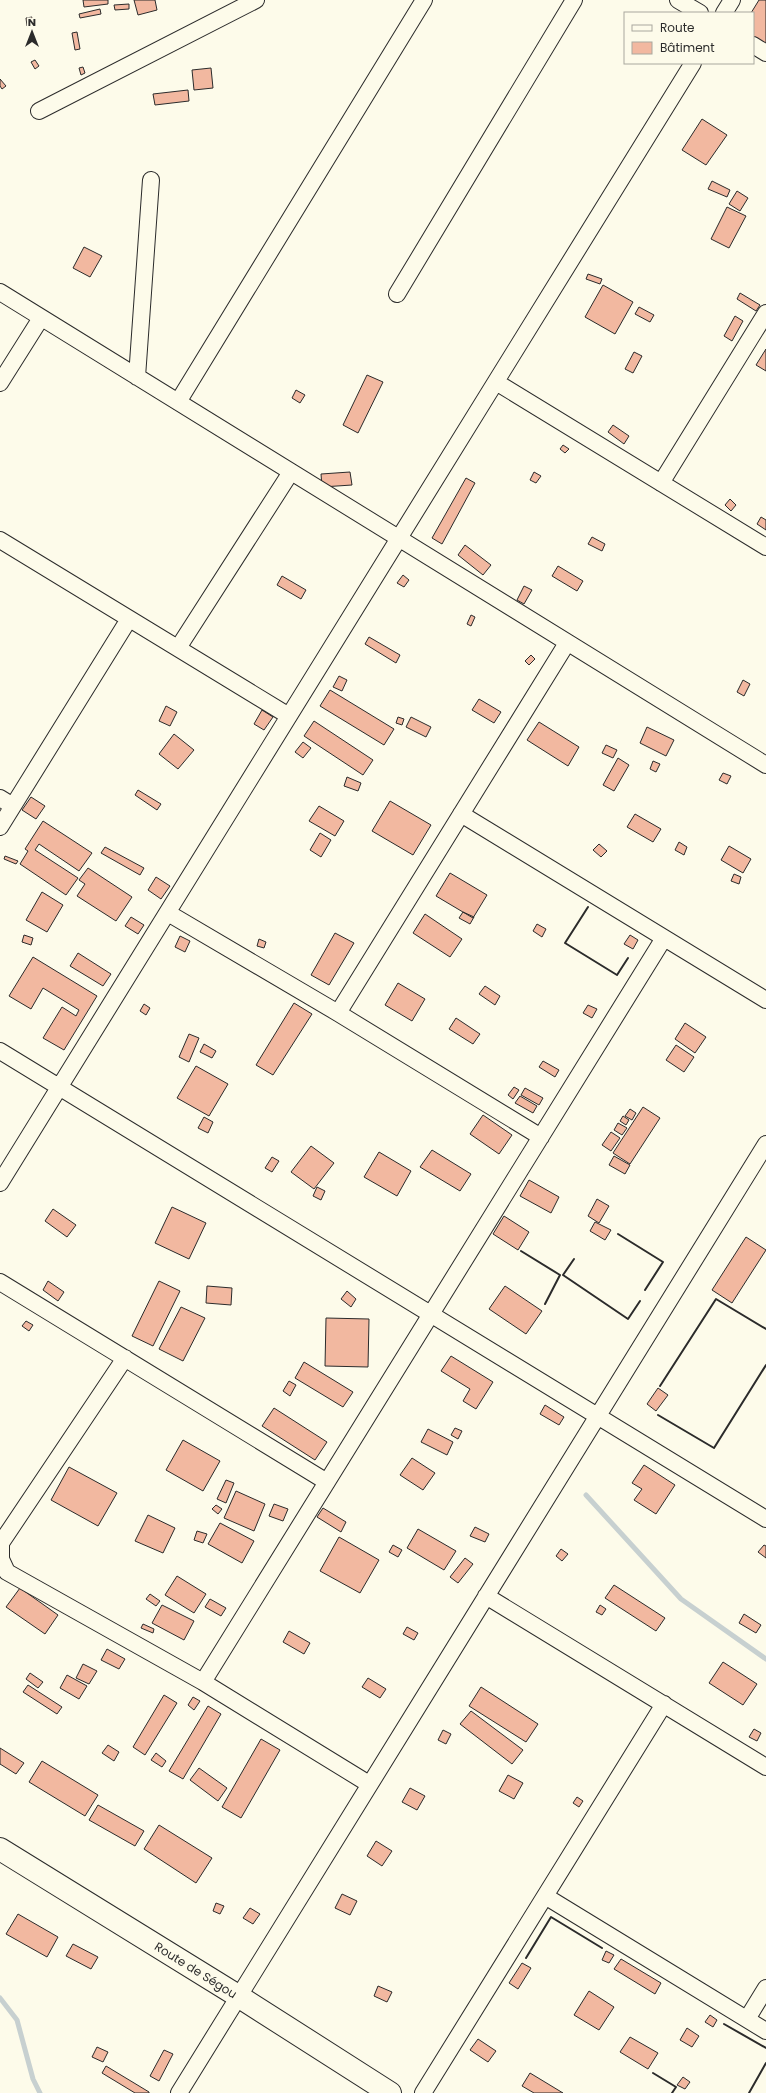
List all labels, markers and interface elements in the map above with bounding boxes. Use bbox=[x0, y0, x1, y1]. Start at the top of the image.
north arrow bbox=[12, 12, 52, 52]
legend bbox=[624, 12, 754, 64]
text: N bbox=[28, 14, 36, 30]
text: Route bbox=[660, 19, 694, 36]
text: Bâtiment bbox=[660, 39, 715, 56]
street label: Route de Ségou bbox=[151, 1938, 241, 2002]

